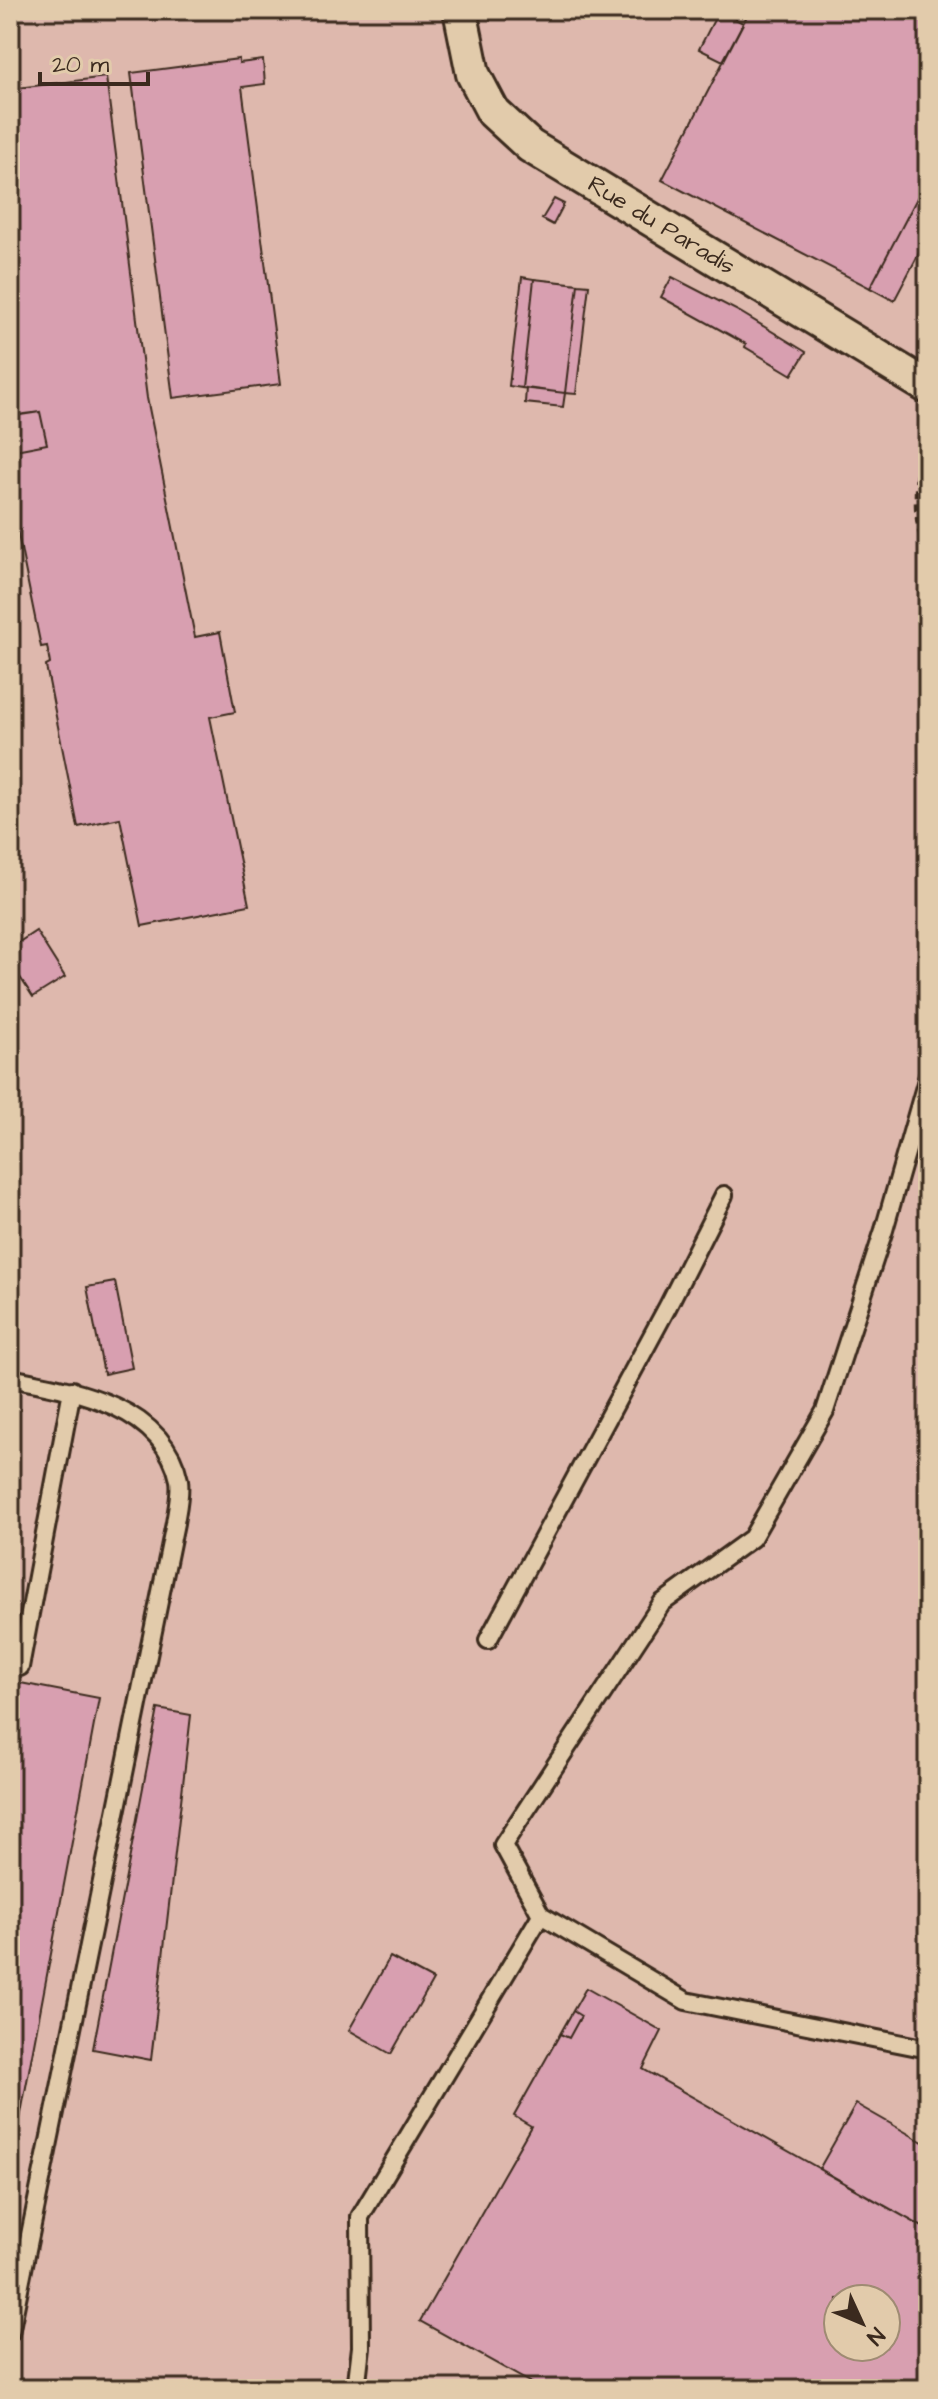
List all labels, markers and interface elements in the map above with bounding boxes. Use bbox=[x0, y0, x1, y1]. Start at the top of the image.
scale bar bbox=[40, 36, 148, 86]
text: 20 m bbox=[52, 48, 109, 82]
street label: Rue du Paradis bbox=[581, 168, 742, 283]
north arrow bbox=[822, 2283, 902, 2363]
text: N bbox=[859, 2320, 891, 2352]

